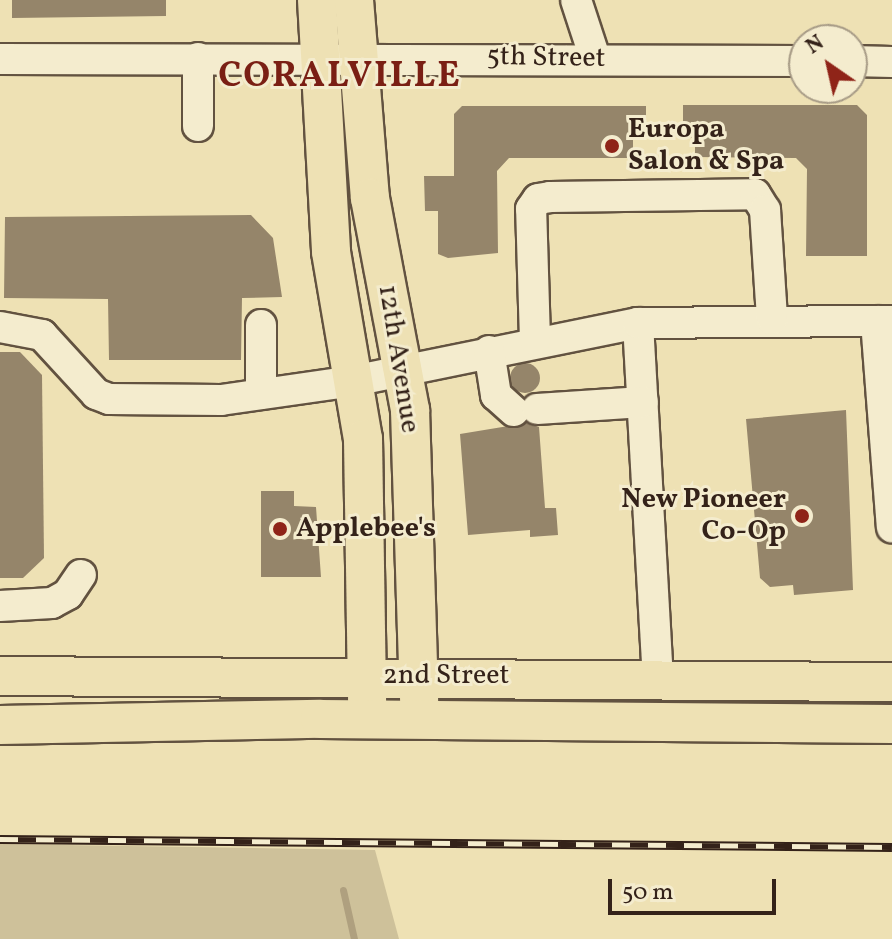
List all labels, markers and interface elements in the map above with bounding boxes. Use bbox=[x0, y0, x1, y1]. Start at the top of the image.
north arrow bbox=[788, 24, 868, 104]
text: N bbox=[800, 28, 831, 63]
street label: 5th Street bbox=[486, 40, 606, 76]
district label: CORALVILLE bbox=[218, 56, 462, 100]
place label: Europa Salon & Spa bbox=[628, 113, 784, 179]
marker: Europa Salon & Spa bbox=[603, 137, 621, 155]
street label: 12th Avenue bbox=[370, 282, 426, 436]
place label: New Pioneer Co-Op bbox=[621, 483, 786, 549]
marker: New Pioneer Co-Op bbox=[793, 507, 811, 525]
place label: Applebee's bbox=[296, 512, 436, 546]
marker: Applebee's bbox=[271, 520, 289, 538]
street label: 2nd Street bbox=[383, 659, 509, 693]
scale bar bbox=[612, 863, 780, 913]
text: 50 m bbox=[622, 876, 674, 910]

